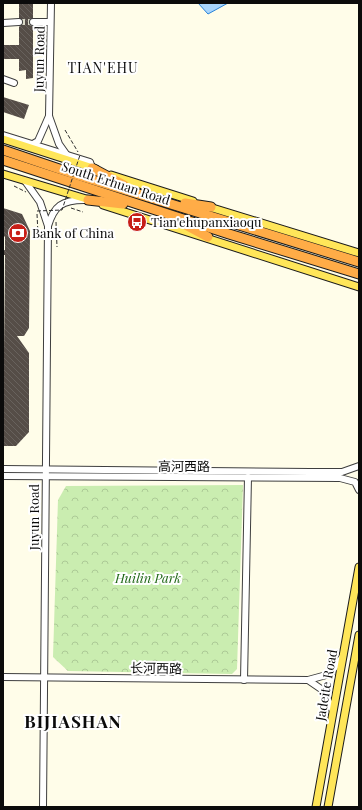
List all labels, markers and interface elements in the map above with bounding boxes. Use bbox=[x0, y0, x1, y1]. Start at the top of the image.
street label: Juyun Road bbox=[29, 25, 48, 93]
district label: TIAN'EHU bbox=[67, 58, 139, 77]
street label: South Erhuan Road bbox=[60, 157, 173, 208]
bus stop icon: Tian'ehupanxiaoqu bbox=[126, 211, 148, 233]
place label: Tian'ehupanxiaoqu bbox=[151, 213, 262, 230]
bank icon: Bank of China bbox=[7, 222, 29, 244]
place label: Bank of China bbox=[32, 224, 114, 241]
street label: 高河西路 bbox=[158, 457, 210, 474]
street label: Juyun Road bbox=[25, 483, 42, 551]
park label: Huilin Park bbox=[114, 569, 181, 586]
street label: Jadeite Road bbox=[311, 647, 340, 723]
street label: 长河西路 bbox=[130, 659, 182, 676]
district label: BIJIASHAN bbox=[24, 710, 122, 732]

